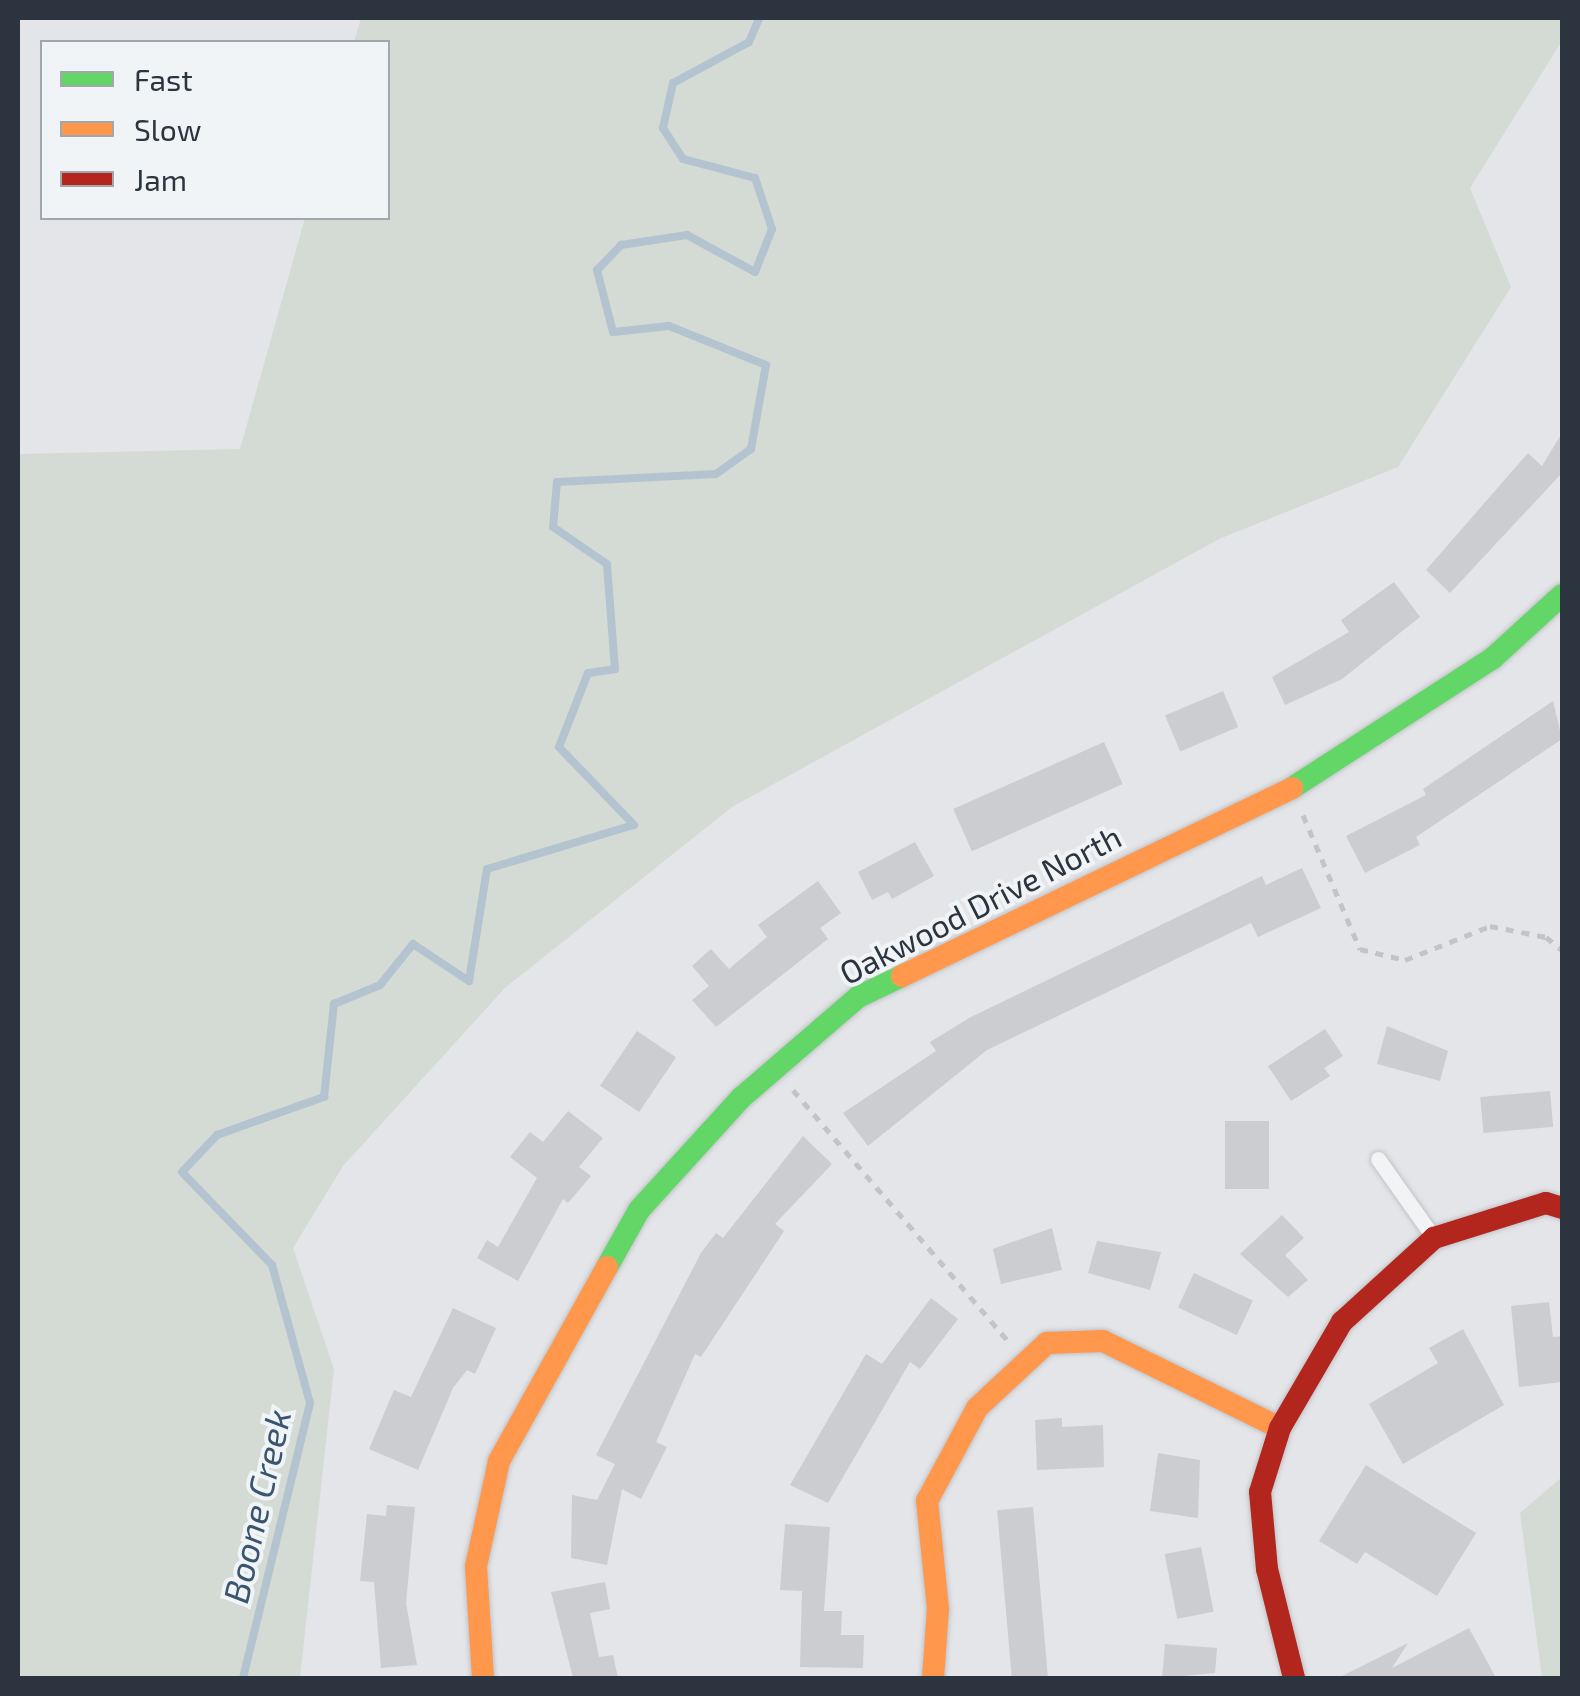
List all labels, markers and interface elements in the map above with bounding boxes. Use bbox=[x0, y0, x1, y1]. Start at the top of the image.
legend bbox=[40, 40, 390, 220]
text: Fast bbox=[134, 61, 193, 97]
text: Slow bbox=[134, 111, 201, 147]
text: Jam bbox=[134, 161, 187, 197]
street label: Oakwood Drive North bbox=[833, 816, 1127, 992]
water label: Boone Creek bbox=[213, 1405, 299, 1607]

